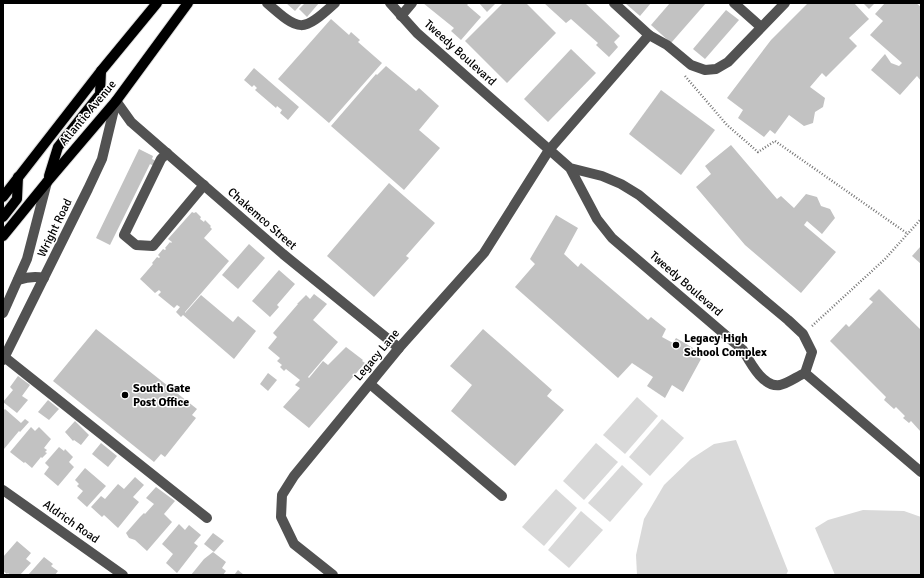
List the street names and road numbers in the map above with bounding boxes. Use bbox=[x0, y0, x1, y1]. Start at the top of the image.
street label: Tweedy Boulevard bbox=[421, 17, 499, 89]
street label: Atlantic Avenue bbox=[56, 77, 120, 149]
street label: Chakemco Street bbox=[224, 185, 300, 253]
street label: Wright Road bbox=[34, 196, 76, 260]
street label: Tweedy Boulevard bbox=[646, 248, 726, 320]
street label: Legacy Lane bbox=[351, 326, 403, 384]
street label: Aldrich Road bbox=[40, 497, 102, 547]

